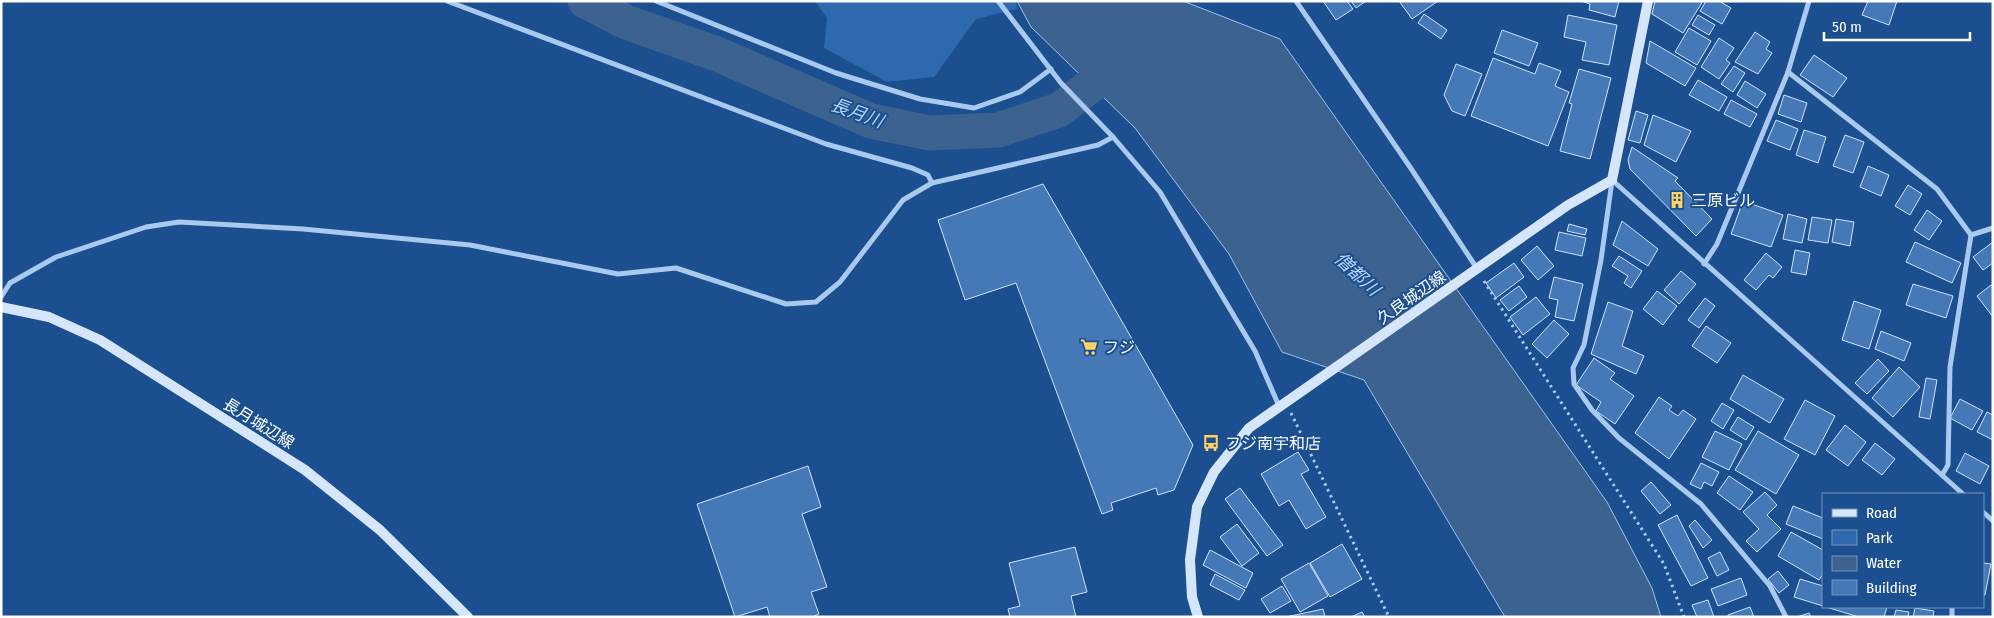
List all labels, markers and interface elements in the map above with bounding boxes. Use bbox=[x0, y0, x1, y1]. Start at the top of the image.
scale bar bbox=[1824, 10, 1970, 42]
text: 50 m bbox=[1832, 18, 1862, 36]
water label: 長月川 bbox=[828, 93, 888, 133]
building icon: 三原ビル bbox=[1667, 190, 1687, 210]
place label: 三原ビル bbox=[1691, 191, 1755, 210]
water label: 僧都川 bbox=[1330, 248, 1386, 302]
street label: 久良城辺線 bbox=[1373, 267, 1450, 328]
supermarket icon: フジ bbox=[1079, 337, 1099, 357]
place label: フジ bbox=[1103, 338, 1135, 357]
street label: 長月城辺線 bbox=[220, 394, 298, 453]
bus stop icon: フジ南宇和店 bbox=[1201, 433, 1221, 453]
place label: フジ南宇和店 bbox=[1225, 434, 1321, 453]
legend bbox=[1822, 493, 1984, 608]
text: Road bbox=[1866, 504, 1897, 522]
text: Park bbox=[1866, 529, 1893, 547]
text: Water bbox=[1866, 554, 1902, 572]
text: Building bbox=[1866, 579, 1917, 597]

